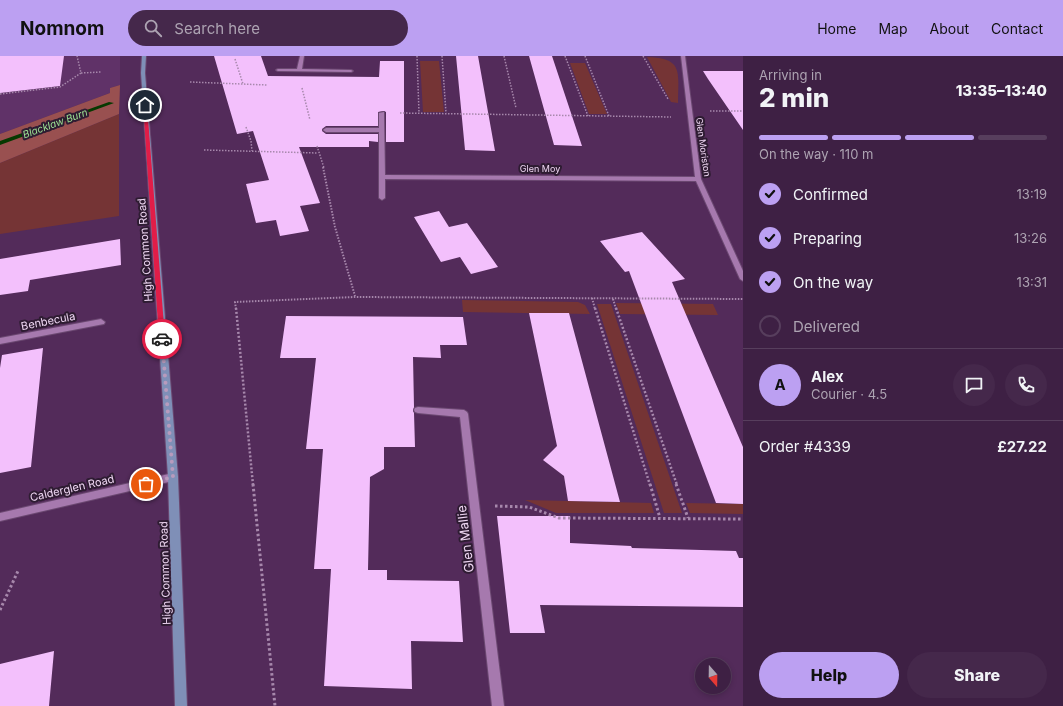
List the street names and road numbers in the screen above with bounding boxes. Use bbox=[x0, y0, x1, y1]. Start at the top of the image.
street label: Glen Moriston bbox=[694, 117, 713, 177]
street label: Glen Moy bbox=[520, 163, 560, 174]
street label: High Common Road bbox=[134, 198, 156, 302]
street label: Benbecula bbox=[20, 309, 76, 333]
street label: Calderglen Road bbox=[29, 472, 115, 504]
street label: Glen Mallie bbox=[453, 504, 477, 574]
street label: High Common Road bbox=[156, 521, 174, 625]

